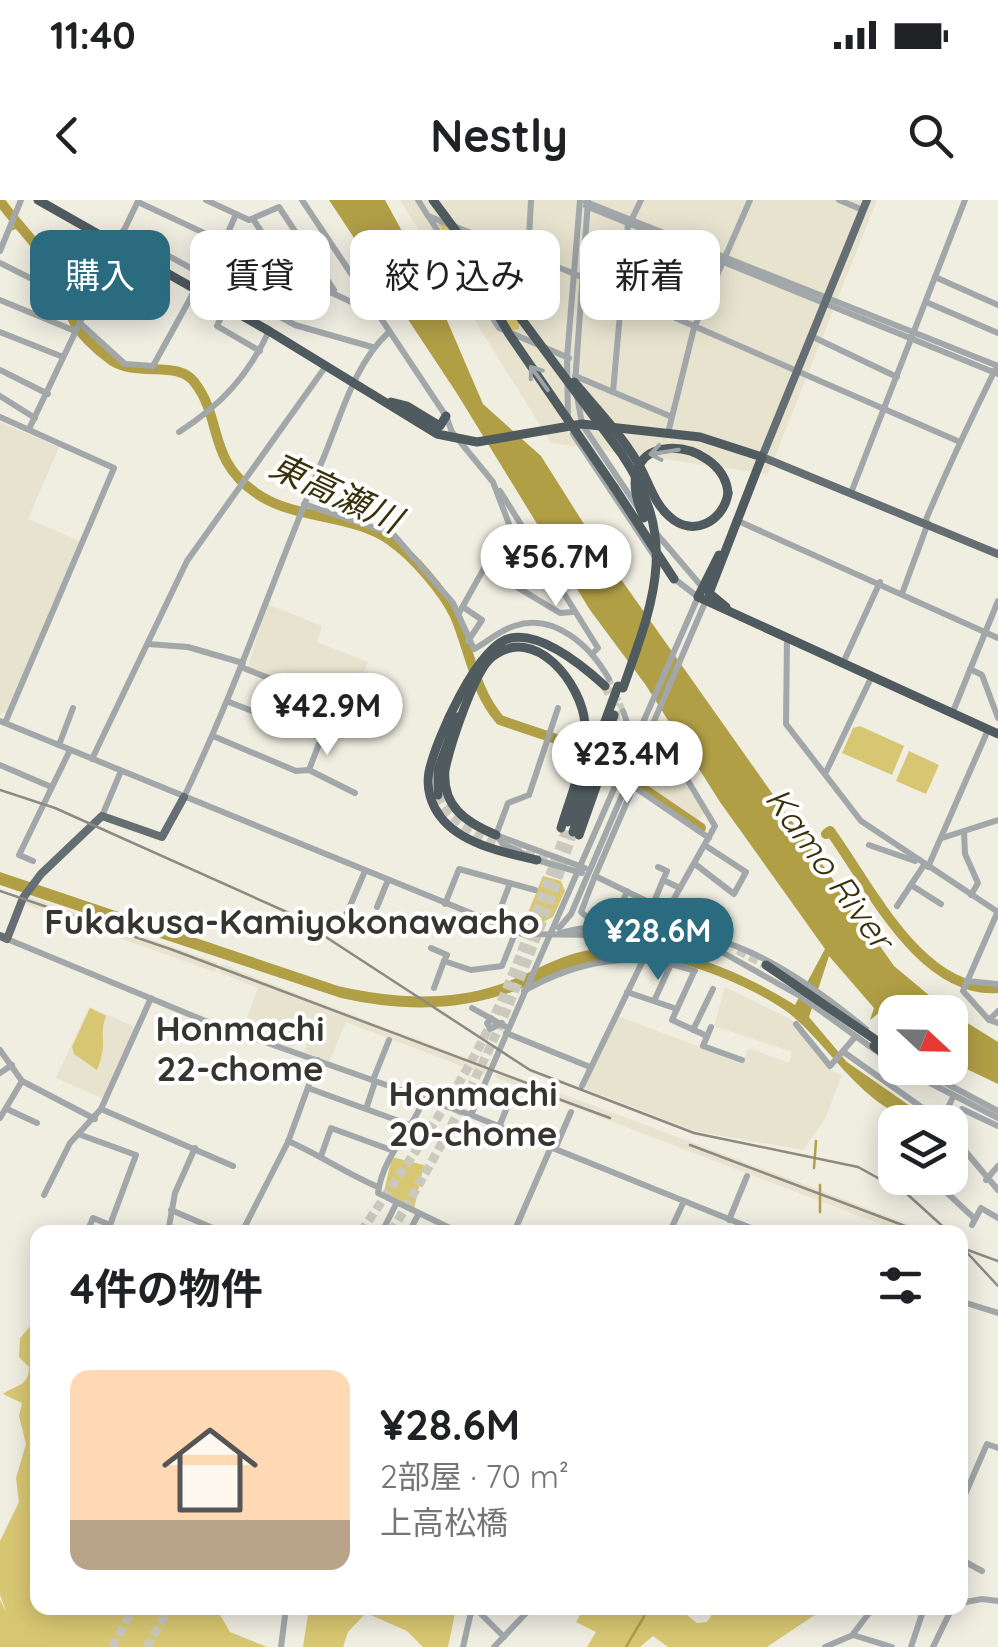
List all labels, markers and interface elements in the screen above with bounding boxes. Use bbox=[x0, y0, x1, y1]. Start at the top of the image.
text: 11:40 bbox=[50, 11, 136, 59]
text: Nestly bbox=[430, 107, 568, 163]
icon: back bbox=[40, 108, 95, 163]
icon: search bbox=[903, 108, 958, 163]
chip: 購入 bbox=[30, 230, 170, 320]
chip: 賃貸 bbox=[190, 230, 330, 320]
chip: 絞り込み bbox=[350, 230, 560, 320]
chip: 新着 bbox=[580, 230, 720, 320]
one-way arrow bbox=[529, 365, 550, 392]
water label: 東高瀬川 bbox=[263, 442, 412, 543]
one-way arrow bbox=[648, 443, 681, 462]
pin: ¥56.7M bbox=[475, 524, 637, 609]
text: ¥56.7M bbox=[503, 536, 609, 576]
pin: ¥42.9M bbox=[246, 673, 408, 758]
text: ¥42.9M bbox=[273, 685, 381, 725]
pin: ¥23.4M bbox=[546, 721, 708, 806]
text: ¥23.4M bbox=[574, 733, 680, 773]
water label: Kamo River bbox=[756, 778, 906, 961]
pin: ¥28.6M bbox=[577, 898, 739, 983]
district label: Fukakusa-Kamiyokonawacho bbox=[44, 899, 540, 943]
text: ¥28.6M bbox=[605, 910, 711, 950]
north arrow bbox=[878, 995, 968, 1085]
map controls bbox=[878, 995, 968, 1195]
district label: Honmachi 22-chome bbox=[155, 1006, 325, 1090]
district label: Honmachi 20-chome bbox=[388, 1071, 558, 1155]
button: layers bbox=[878, 1105, 968, 1195]
icon: filters bbox=[873, 1258, 928, 1313]
text: 4件の物件 bbox=[70, 1262, 263, 1315]
text: ¥28.6M bbox=[380, 1398, 520, 1451]
icon: home bbox=[150, 1410, 270, 1530]
text: 2部屋 · 70 m² bbox=[380, 1456, 569, 1496]
text: 上高松橋 bbox=[380, 1502, 508, 1542]

